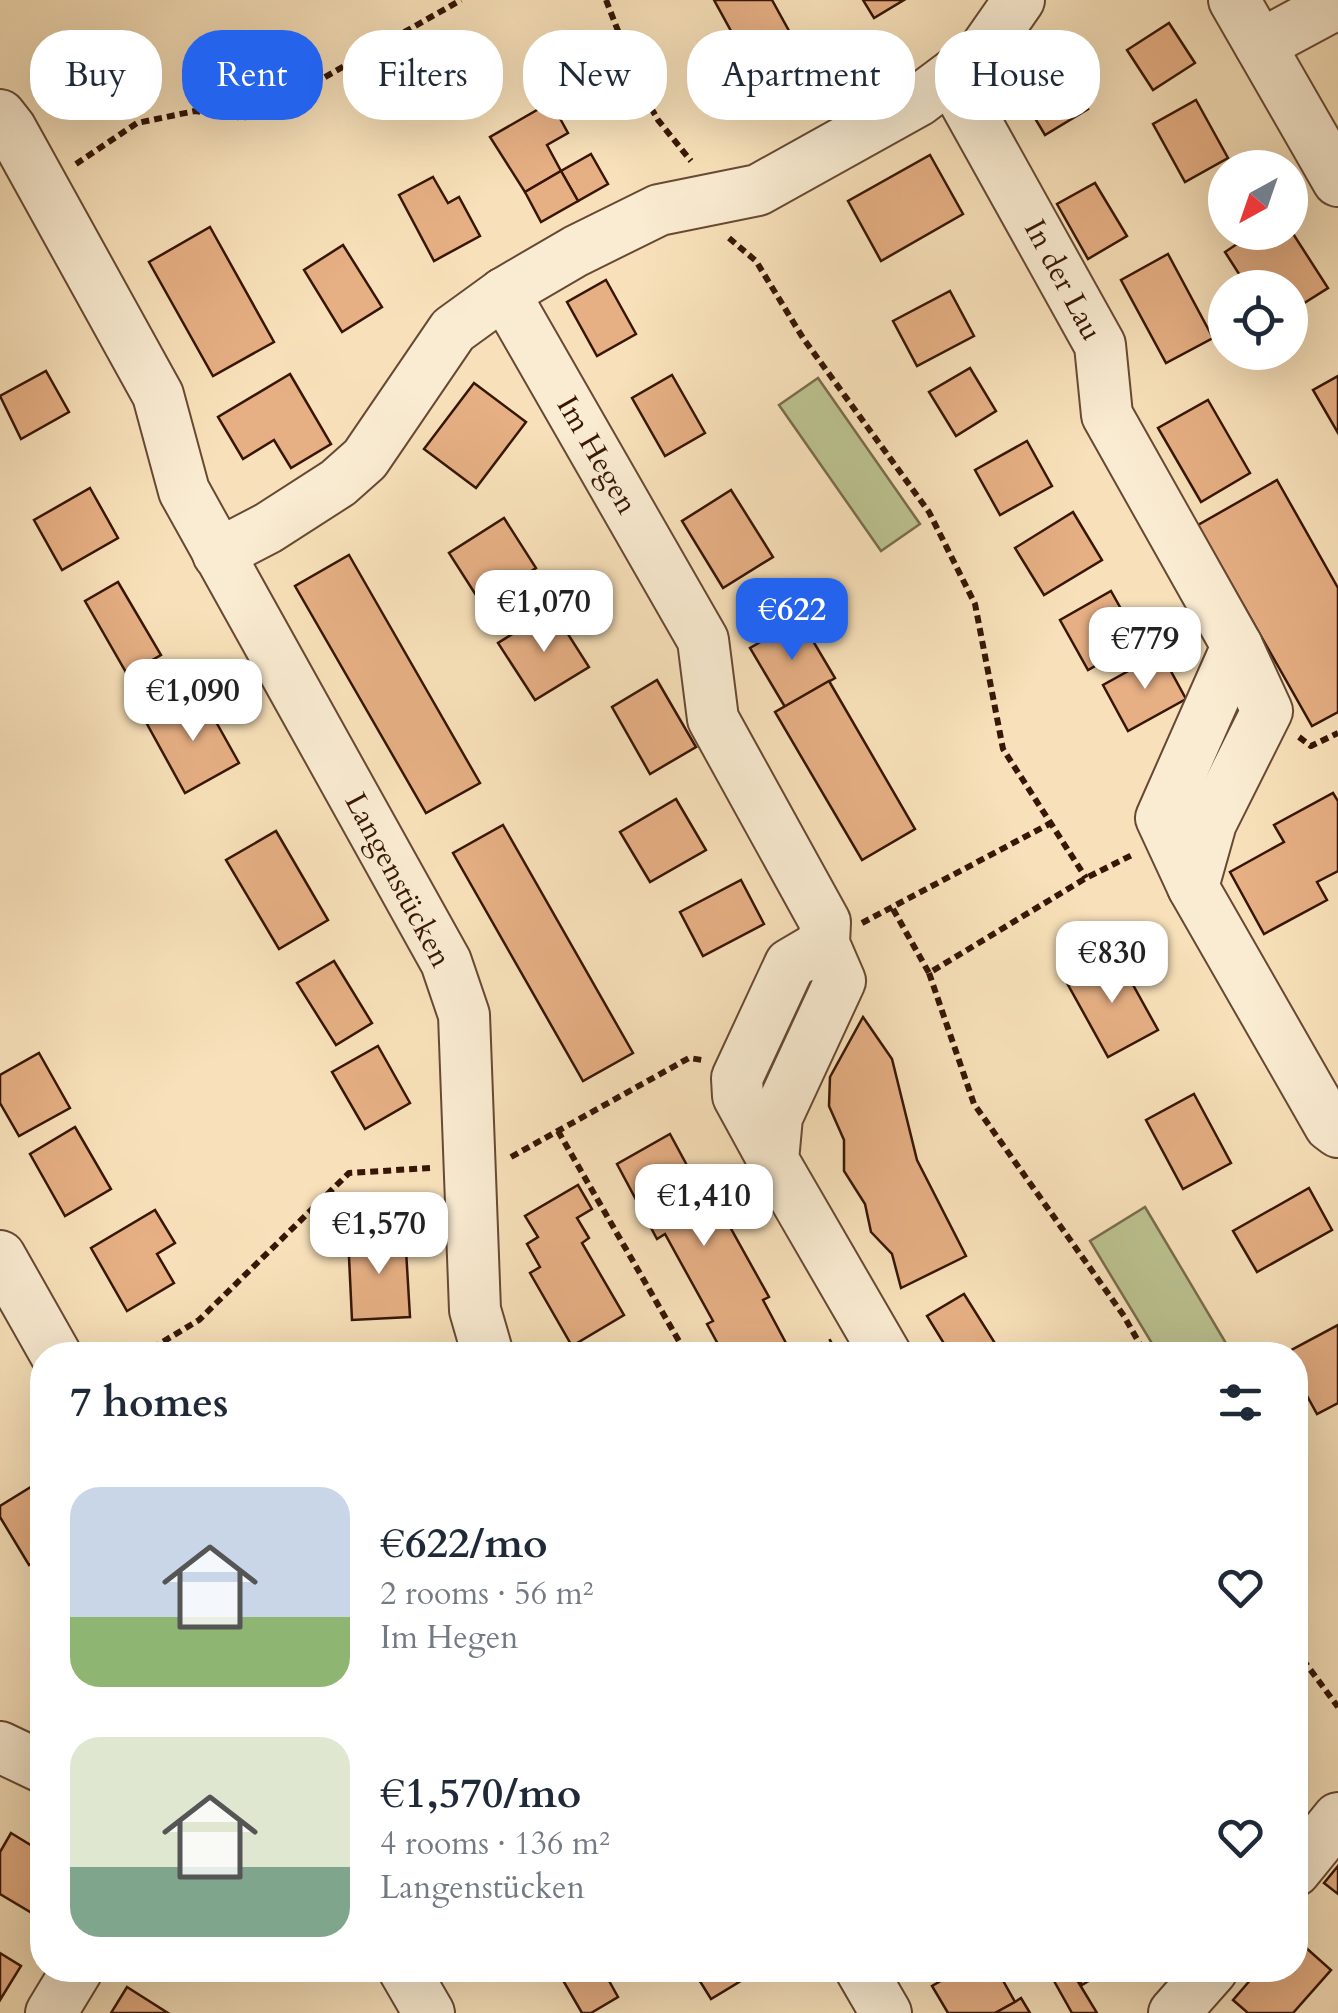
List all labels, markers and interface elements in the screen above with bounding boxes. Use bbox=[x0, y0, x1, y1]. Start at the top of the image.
chip: Buy bbox=[30, 30, 162, 120]
chip: Rent bbox=[182, 30, 323, 120]
chip: Filters bbox=[343, 30, 503, 120]
chip: New bbox=[523, 30, 667, 120]
chip: Apartment bbox=[687, 30, 915, 120]
chip: House bbox=[935, 30, 1100, 120]
north arrow bbox=[1208, 150, 1308, 250]
map controls bbox=[1208, 150, 1308, 370]
street label: In der Lau bbox=[1014, 212, 1112, 348]
button: locate bbox=[1208, 270, 1308, 370]
street label: Im Hegen bbox=[547, 389, 647, 521]
pin: €1,070 bbox=[463, 570, 625, 655]
pin: €622 bbox=[733, 578, 851, 663]
text: €1,070 bbox=[497, 580, 591, 624]
text: €622 bbox=[758, 588, 826, 632]
pin: €779 bbox=[1086, 607, 1204, 692]
text: €779 bbox=[1111, 617, 1179, 661]
pin: €1,090 bbox=[112, 659, 274, 744]
text: €1,090 bbox=[146, 669, 240, 713]
street label: Langenstücken bbox=[335, 786, 461, 974]
pin: €830 bbox=[1053, 921, 1171, 1006]
text: €830 bbox=[1078, 931, 1146, 975]
pin: €1,410 bbox=[623, 1164, 785, 1249]
text: €1,410 bbox=[657, 1174, 751, 1218]
pin: €1,570 bbox=[298, 1192, 460, 1277]
text: €1,570 bbox=[332, 1202, 426, 1246]
text: 7 homes bbox=[70, 1374, 228, 1431]
icon: filters bbox=[1213, 1375, 1268, 1430]
text: €622/mo bbox=[380, 1515, 548, 1572]
icon: home bbox=[150, 1527, 270, 1647]
icon: heart bbox=[1213, 1560, 1268, 1615]
text: 2 rooms · 56 m² bbox=[380, 1572, 593, 1616]
text: Im Hegen bbox=[380, 1616, 519, 1660]
text: €1,570/mo bbox=[380, 1765, 581, 1822]
icon: home bbox=[150, 1777, 270, 1897]
icon: heart bbox=[1213, 1810, 1268, 1865]
text: 4 rooms · 136 m² bbox=[380, 1822, 610, 1866]
text: Langenstücken bbox=[380, 1866, 585, 1910]

